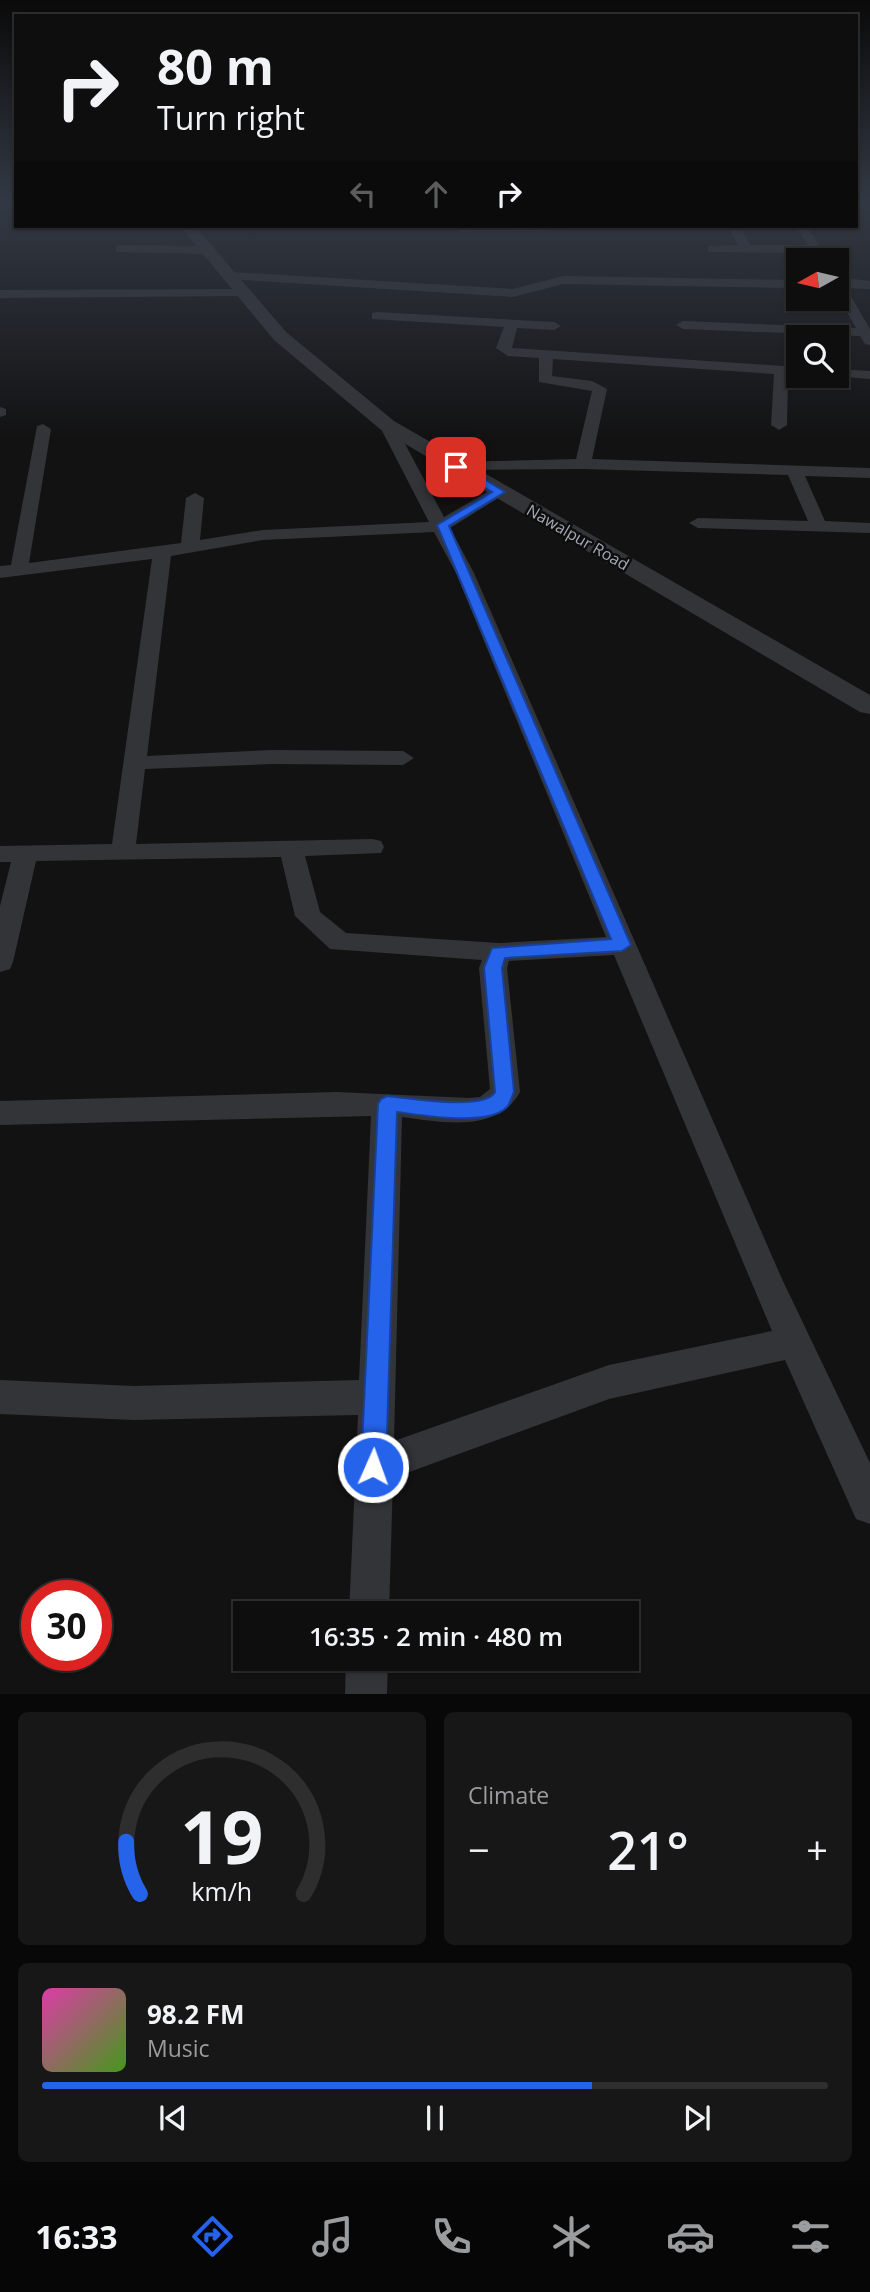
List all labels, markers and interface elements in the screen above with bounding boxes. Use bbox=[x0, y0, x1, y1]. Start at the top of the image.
text: 80 m bbox=[157, 33, 274, 99]
icon: right bbox=[42, 42, 133, 133]
text: Turn right bbox=[157, 96, 305, 139]
icon: left bbox=[344, 175, 382, 213]
icon: ahead bbox=[417, 175, 455, 213]
icon: right bbox=[490, 175, 528, 213]
north arrow bbox=[786, 248, 849, 312]
map controls bbox=[786, 248, 849, 388]
button: search bbox=[786, 325, 849, 388]
pin bbox=[426, 437, 486, 497]
icon: arrive bbox=[437, 448, 475, 486]
street label: Nawalpur Road bbox=[523, 499, 633, 575]
position arrow bbox=[336, 1430, 410, 1504]
speed limit sign: 30 bbox=[21, 1580, 112, 1671]
text: 16:35 · 2 min · 480 m bbox=[309, 1618, 563, 1654]
text: Climate bbox=[468, 1779, 549, 1811]
text: 19 bbox=[180, 1787, 264, 1886]
text: 21° bbox=[607, 1814, 689, 1885]
text: − bbox=[468, 1823, 490, 1875]
text: + bbox=[806, 1823, 828, 1875]
text: km/h bbox=[192, 1874, 252, 1908]
text: 98.2 FM bbox=[147, 1996, 245, 2032]
text: Music bbox=[147, 2032, 210, 2064]
icon: previous bbox=[154, 2099, 192, 2137]
icon: pause bbox=[416, 2099, 454, 2137]
icon: next bbox=[678, 2099, 716, 2137]
icon: directions bbox=[188, 2212, 237, 2261]
icon: music bbox=[308, 2212, 357, 2261]
icon: phone bbox=[427, 2212, 476, 2261]
icon: climate bbox=[547, 2212, 596, 2261]
icon: car bbox=[666, 2212, 715, 2261]
icon: filters bbox=[786, 2212, 835, 2261]
text: 16:33 bbox=[35, 2215, 118, 2258]

